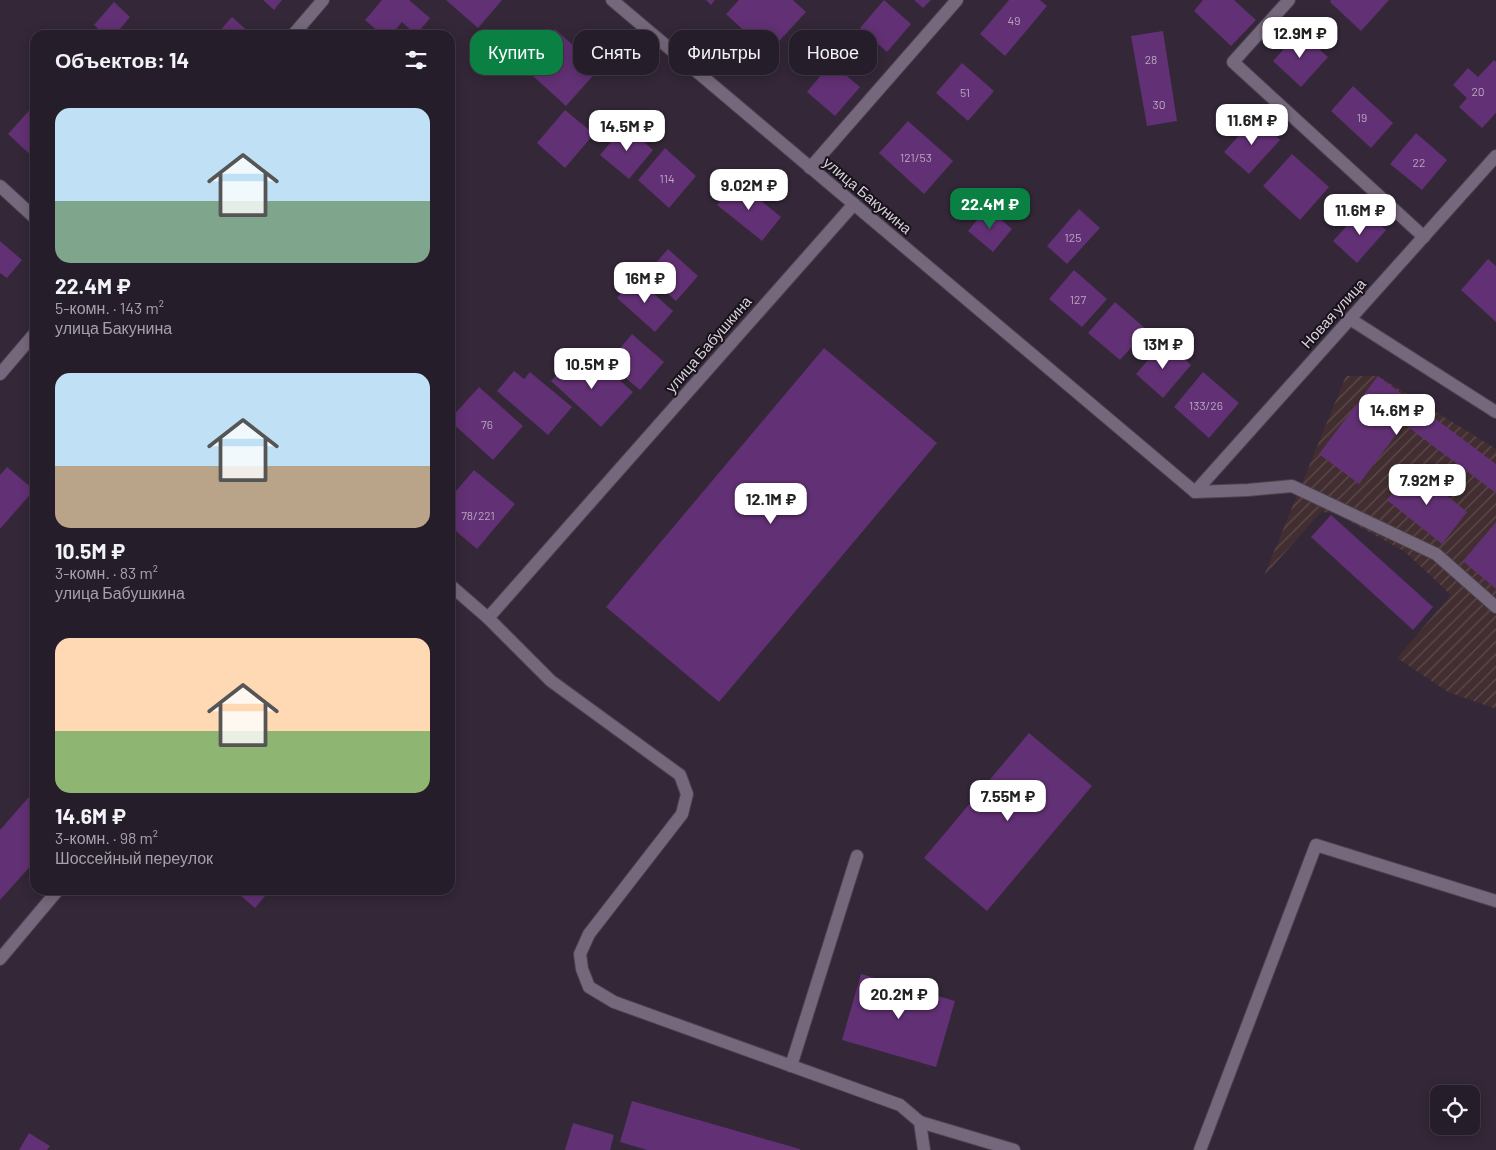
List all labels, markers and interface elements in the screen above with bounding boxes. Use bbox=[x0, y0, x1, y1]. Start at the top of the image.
house number: 49 bbox=[1008, 13, 1020, 27]
pin: 12.9M ₽ bbox=[1254, 17, 1346, 59]
text: 12.9M ₽ bbox=[1273, 23, 1327, 42]
chip: Купить bbox=[470, 30, 563, 75]
chip: Снять bbox=[573, 30, 659, 75]
chip: Фильтры bbox=[669, 30, 779, 75]
chip: Новое bbox=[789, 30, 877, 75]
icon: filters bbox=[402, 46, 430, 74]
text: Объектов: 14 bbox=[55, 47, 189, 72]
house number: 28 bbox=[1145, 52, 1157, 66]
house number: 20 bbox=[1471, 84, 1485, 98]
house number: 51 bbox=[960, 85, 970, 99]
house number: 30 bbox=[1153, 97, 1165, 111]
pin: 11.6M ₽ bbox=[1206, 104, 1298, 146]
pin: 14.5M ₽ bbox=[581, 110, 673, 152]
text: 11.6M ₽ bbox=[1227, 110, 1277, 129]
house number: 19 bbox=[1357, 110, 1367, 124]
text: 14.5M ₽ bbox=[600, 116, 654, 135]
icon: home bbox=[198, 140, 288, 230]
house number: 121/53 bbox=[900, 150, 932, 164]
street label: улица Бакунина bbox=[820, 153, 916, 238]
house number: 22 bbox=[1413, 155, 1425, 169]
pin: 9.02M ₽ bbox=[703, 168, 795, 211]
house number: 114 bbox=[659, 171, 675, 185]
text: 9.02M ₽ bbox=[721, 175, 777, 194]
pin: 22.4M ₽ bbox=[944, 188, 1036, 230]
text: 22.4M ₽ bbox=[961, 194, 1019, 213]
pin: 11.6M ₽ bbox=[1314, 194, 1406, 236]
text: 11.6M ₽ bbox=[1335, 200, 1385, 219]
house number: 125 bbox=[1065, 230, 1081, 244]
pin: 16M ₽ bbox=[610, 262, 680, 304]
text: 16M ₽ bbox=[625, 268, 665, 287]
text: 22.4M ₽ bbox=[55, 273, 131, 298]
street label: Новая улица bbox=[1297, 274, 1369, 352]
street label: улица Бабушкина bbox=[661, 292, 755, 396]
house number: 127 bbox=[1070, 292, 1086, 306]
text: 5-комн. · 143 m² bbox=[55, 298, 164, 317]
text: улица Бакунина bbox=[55, 318, 172, 337]
pin: 13M ₽ bbox=[1128, 328, 1198, 370]
text: 13M ₽ bbox=[1143, 334, 1183, 353]
pin: 10.5M ₽ bbox=[546, 348, 638, 390]
text: 10.5M ₽ bbox=[565, 354, 619, 373]
pin: 14.6M ₽ bbox=[1351, 394, 1443, 436]
house number: 133/26 bbox=[1189, 398, 1223, 412]
text: 14.6M ₽ bbox=[1370, 400, 1424, 419]
icon: home bbox=[198, 405, 288, 495]
house number: 76 bbox=[481, 417, 493, 431]
pin: 7.92M ₽ bbox=[1381, 464, 1473, 506]
text: 7.92M ₽ bbox=[1400, 470, 1454, 489]
pin: 12.1M ₽ bbox=[725, 482, 817, 525]
text: 12.1M ₽ bbox=[746, 489, 796, 508]
house number: 78/221 bbox=[461, 508, 495, 522]
text: 10.5M ₽ bbox=[55, 538, 125, 563]
text: 3-комн. · 83 m² bbox=[55, 563, 158, 582]
text: улица Бабушкина bbox=[55, 583, 185, 602]
icon: home bbox=[198, 670, 288, 760]
pin: 7.55M ₽ bbox=[962, 780, 1054, 822]
text: 7.55M ₽ bbox=[981, 786, 1035, 805]
text: 14.6M ₽ bbox=[55, 803, 126, 828]
text: 3-комн. · 98 m² bbox=[55, 828, 158, 847]
text: Шоссейный переулок bbox=[55, 848, 213, 867]
pin: 20.2M ₽ bbox=[853, 978, 945, 1020]
text: 20.2M ₽ bbox=[870, 984, 928, 1003]
map controls bbox=[1430, 1085, 1480, 1135]
button: locate bbox=[1430, 1085, 1480, 1135]

